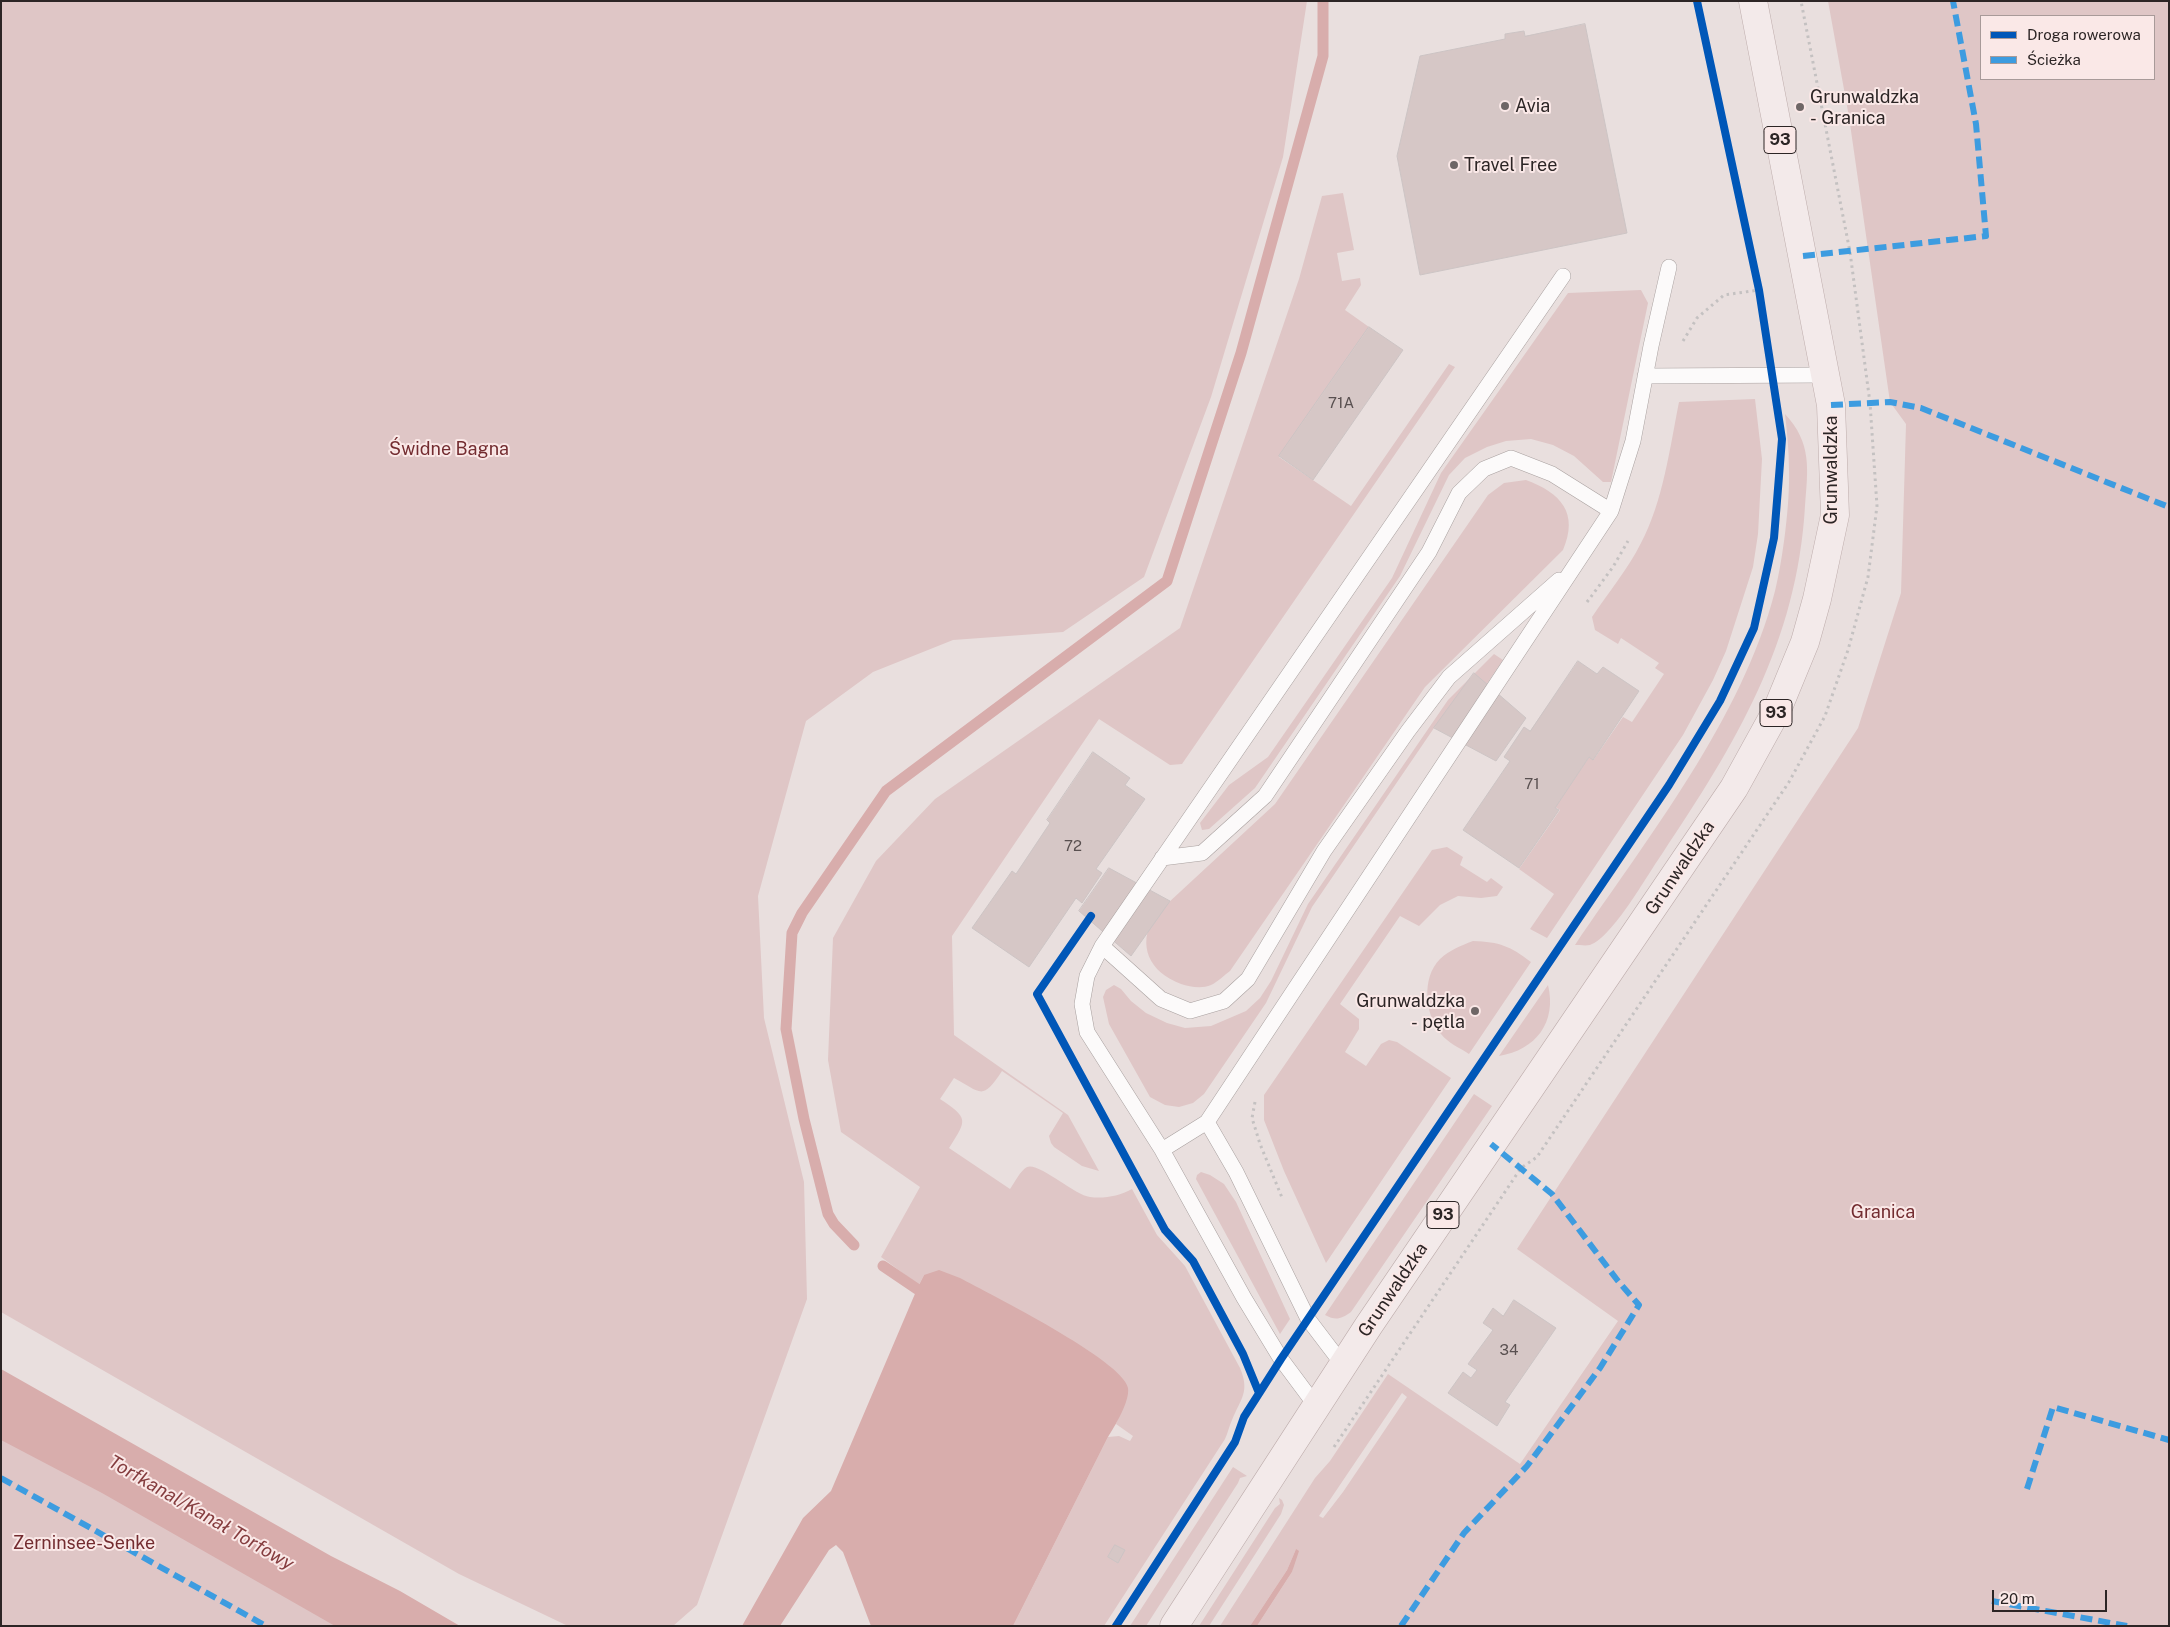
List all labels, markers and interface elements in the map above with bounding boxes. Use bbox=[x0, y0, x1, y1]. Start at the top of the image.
legend bbox=[1980, 15, 2155, 80]
text: Droga rowerowa bbox=[2027, 26, 2141, 43]
text: Ścieżka bbox=[2027, 51, 2081, 68]
place label: Grunwaldzka - Granica bbox=[1810, 86, 1919, 128]
place label: Avia bbox=[1515, 95, 1550, 117]
marker: Avia bbox=[1499, 100, 1511, 112]
marker: Grunwaldzka - Granica bbox=[1794, 101, 1806, 113]
road number: 93 bbox=[1764, 126, 1796, 154]
place label: Travel Free bbox=[1464, 154, 1557, 176]
marker: Travel Free bbox=[1448, 159, 1460, 171]
house number: 71A bbox=[1328, 394, 1354, 412]
street label: Grunwaldzka bbox=[1820, 416, 1842, 524]
park label: Świdne Bagna bbox=[389, 438, 509, 460]
road number: 93 bbox=[1760, 700, 1792, 726]
house number: 71 bbox=[1524, 775, 1540, 793]
street label: Grunwaldzka bbox=[1641, 817, 1719, 919]
house number: 72 bbox=[1064, 837, 1082, 855]
place label: Grunwaldzka - pętla bbox=[1356, 990, 1465, 1032]
marker: Grunwaldzka - pętla bbox=[1469, 1005, 1481, 1017]
park label: Granica bbox=[1851, 1201, 1915, 1223]
road number: 93 bbox=[1427, 1202, 1459, 1228]
street label: Grunwaldzka bbox=[1354, 1239, 1432, 1341]
house number: 34 bbox=[1500, 1341, 1518, 1359]
water label: Torfkanal/Kanał Torfowy bbox=[104, 1451, 298, 1575]
park label: Zerninsee-Senke bbox=[13, 1532, 155, 1554]
scale bar bbox=[1995, 1580, 2110, 1612]
text: 20 m bbox=[2000, 1590, 2035, 1607]

